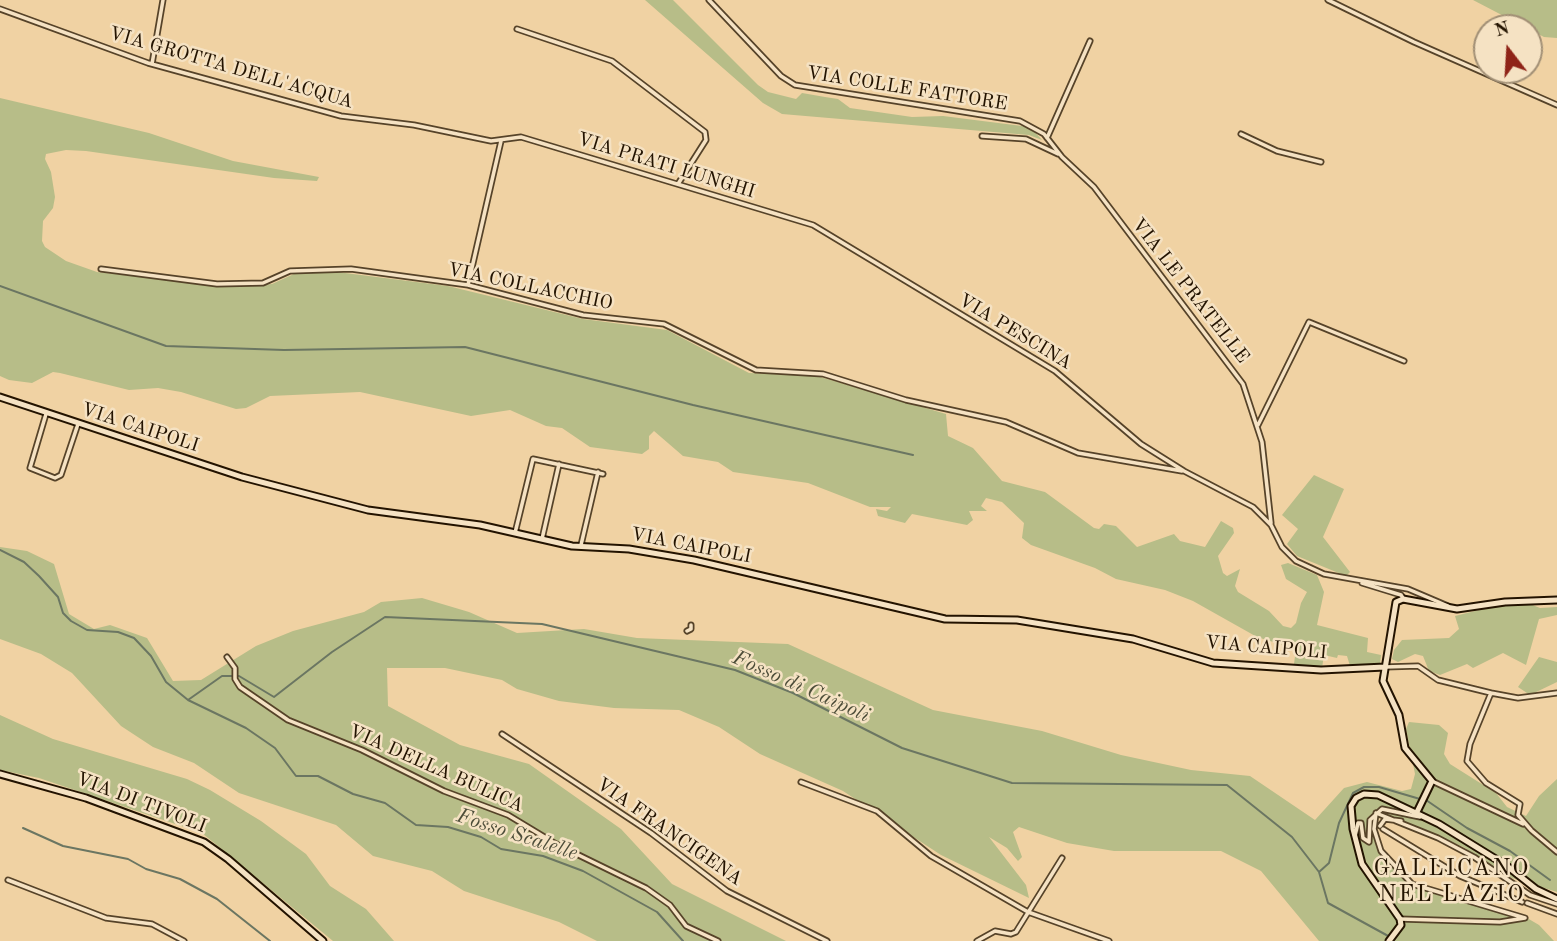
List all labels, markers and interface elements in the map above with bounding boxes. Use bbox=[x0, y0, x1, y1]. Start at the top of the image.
north arrow bbox=[1473, 14, 1543, 84]
text: N bbox=[1493, 19, 1512, 42]
street label: VIA GROTTA DELL'ACQUA bbox=[106, 22, 356, 114]
street label: VIA COLLE FATTORE bbox=[805, 62, 1009, 116]
street label: VIA PRATI LUNGHI bbox=[574, 128, 758, 204]
street label: VIA LE PRATELLE bbox=[1126, 214, 1254, 368]
street label: VIA COLLACCHIO bbox=[445, 258, 615, 316]
street label: VIA PESCINA bbox=[954, 289, 1076, 375]
street label: VIA CAIPOLI bbox=[78, 398, 202, 458]
street label: VIA CAIPOLI bbox=[629, 523, 753, 569]
street label: VIA CAIPOLI bbox=[1204, 631, 1328, 665]
water label: Fosso di Caipoli bbox=[728, 645, 874, 729]
street label: VIA DELLA BULICA bbox=[345, 720, 527, 818]
street label: VIA DI TIVOLI bbox=[73, 768, 209, 838]
street label: VIA FRANCIGENA bbox=[592, 773, 746, 891]
water label: Fosso Scalelle bbox=[453, 804, 581, 866]
district label: GALLICANO NEL LAZIO bbox=[1375, 855, 1529, 909]

